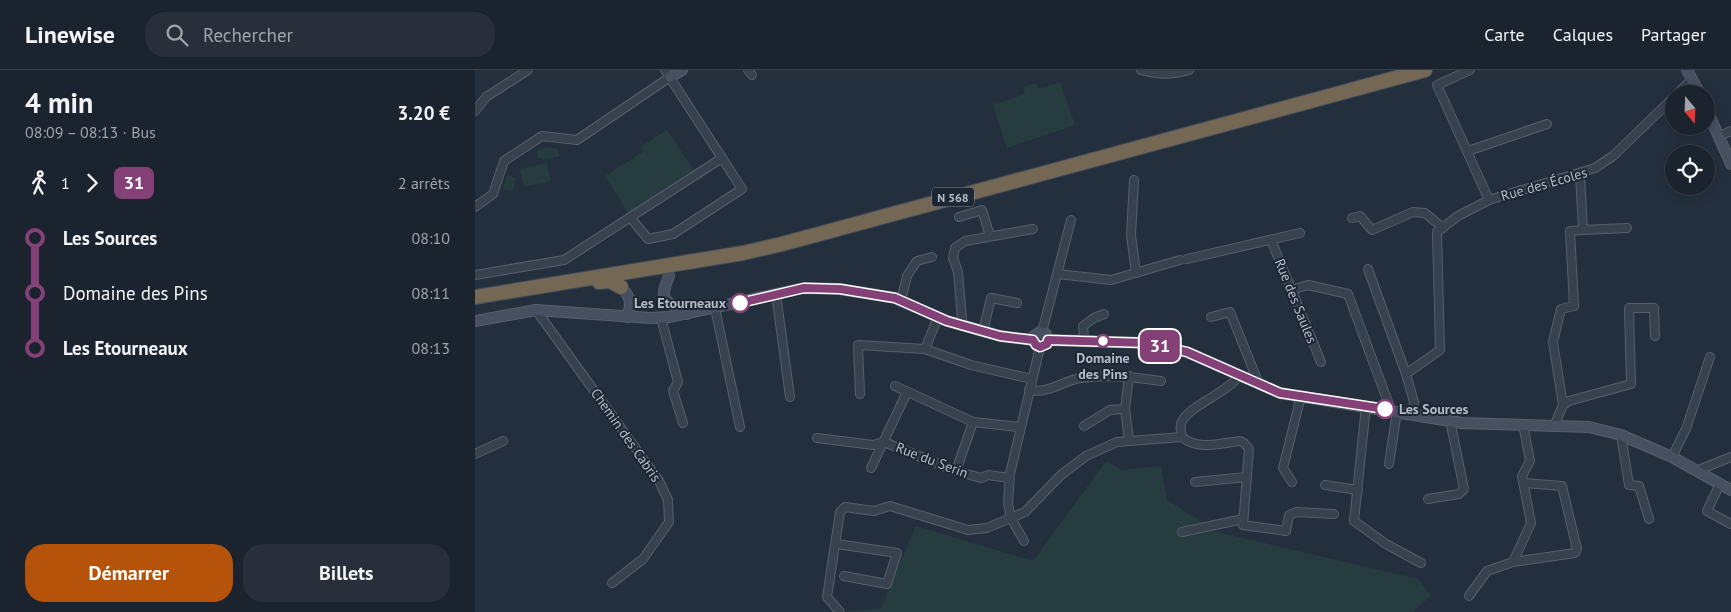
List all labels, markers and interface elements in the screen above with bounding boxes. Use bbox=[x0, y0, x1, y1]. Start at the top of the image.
search box bbox=[145, 12, 495, 57]
text: Linewise bbox=[25, 19, 115, 50]
icon: search bbox=[163, 21, 191, 49]
text: Rechercher bbox=[203, 23, 293, 47]
text: Carte bbox=[1484, 23, 1525, 46]
text: Calques bbox=[1553, 23, 1613, 46]
text: Partager bbox=[1641, 23, 1706, 46]
text: 4 min bbox=[25, 84, 93, 121]
north arrow bbox=[1665, 85, 1715, 135]
map controls bbox=[1665, 85, 1715, 195]
text: 3.20 € bbox=[397, 101, 450, 125]
text: 08:09 – 08:13 · Bus bbox=[25, 122, 156, 142]
button: locate bbox=[1665, 145, 1715, 195]
street label: Rue des Écoles bbox=[1499, 163, 1589, 205]
icon: walk bbox=[25, 169, 53, 197]
icon: forward bbox=[78, 169, 106, 197]
text: 31 bbox=[124, 171, 144, 194]
text: 1 bbox=[61, 173, 70, 193]
text: 2 arrêts bbox=[398, 173, 450, 193]
road number: N 568 bbox=[932, 188, 974, 206]
text: Les Sources bbox=[63, 226, 157, 250]
text: 08:10 bbox=[412, 228, 450, 248]
street label: Rue des Saules bbox=[1271, 256, 1321, 346]
text: Domaine des Pins bbox=[63, 281, 208, 305]
text: 08:11 bbox=[412, 283, 450, 303]
marker: Les Etourneaux bbox=[730, 293, 750, 313]
place label: Les Etourneaux bbox=[634, 294, 727, 312]
line badge: 31 bbox=[1137, 330, 1183, 362]
marker: Domaine des Pins bbox=[1096, 334, 1110, 348]
text: 31 bbox=[1150, 334, 1170, 357]
text: Les Etourneaux bbox=[63, 336, 188, 360]
text: 08:13 bbox=[412, 338, 450, 358]
place label: Domaine des Pins bbox=[1076, 349, 1130, 383]
street label: Chemin des Cabris bbox=[587, 385, 665, 485]
marker: Les Sources bbox=[1375, 399, 1395, 419]
place label: Les Sources bbox=[1399, 400, 1469, 418]
street label: Rue du Serin bbox=[893, 438, 971, 482]
button: Démarrer bbox=[25, 544, 233, 602]
button: Billets bbox=[243, 544, 450, 602]

